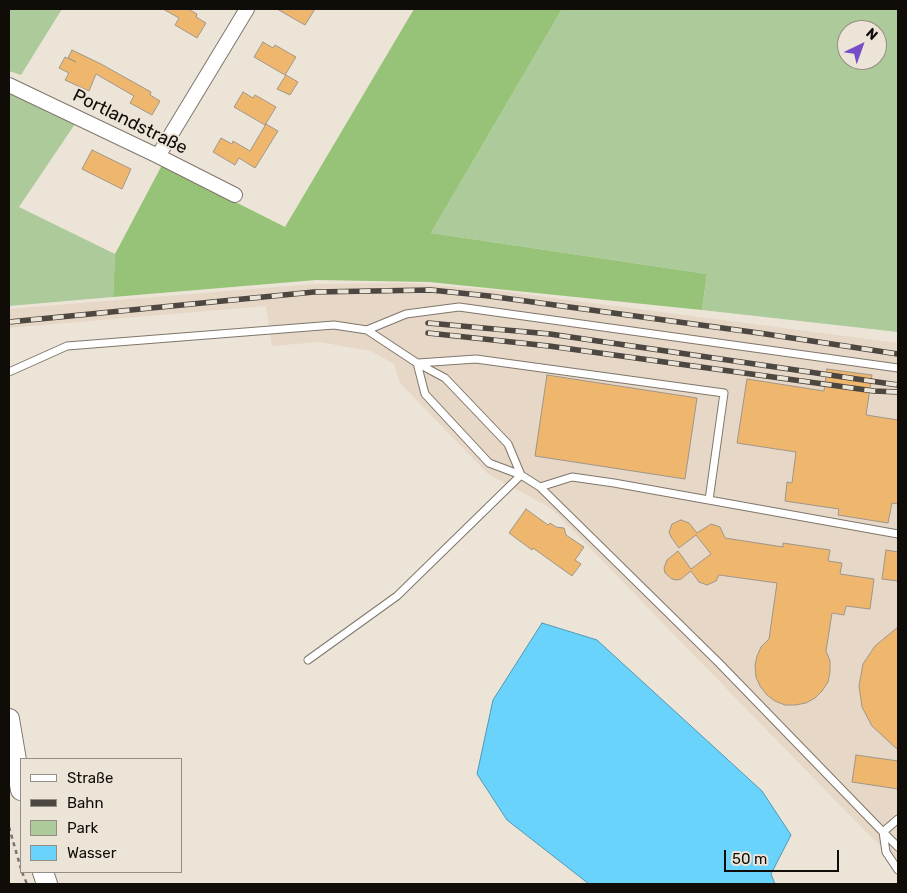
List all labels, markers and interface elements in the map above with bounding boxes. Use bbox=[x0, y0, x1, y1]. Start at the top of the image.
north arrow bbox=[837, 20, 887, 70]
text: N bbox=[862, 25, 881, 44]
street label: Portlandstraße bbox=[69, 85, 191, 159]
legend bbox=[20, 758, 182, 873]
text: Straße bbox=[67, 769, 113, 787]
text: Bahn bbox=[67, 794, 104, 812]
text: Park bbox=[67, 819, 98, 837]
scale bar bbox=[727, 840, 842, 872]
text: Wasser bbox=[67, 844, 116, 862]
text: 50 m bbox=[732, 850, 767, 868]

